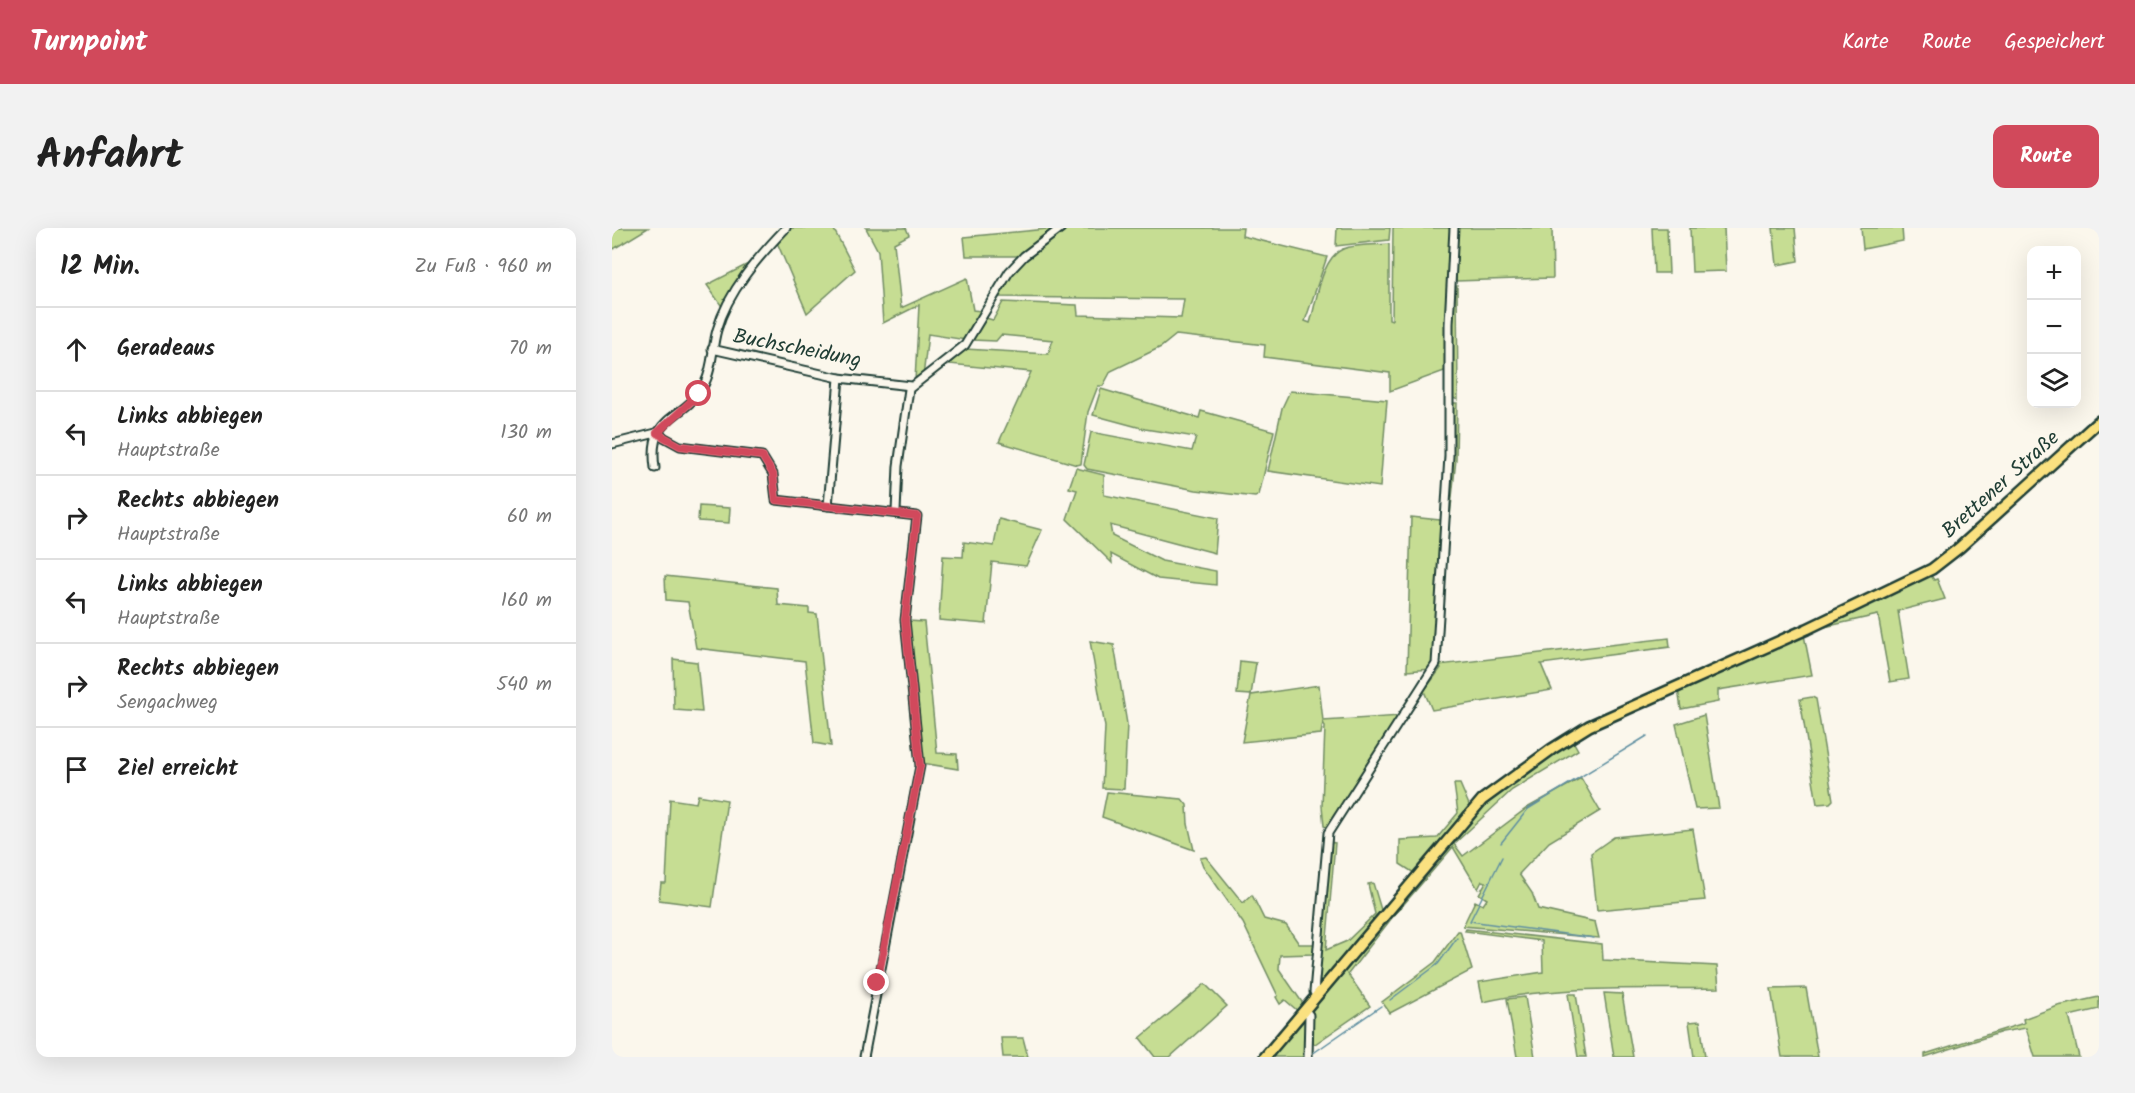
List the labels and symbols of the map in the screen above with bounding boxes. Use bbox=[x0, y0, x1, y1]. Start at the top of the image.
street label: Buchscheidung bbox=[730, 320, 864, 378]
route start bbox=[685, 380, 711, 406]
street label: Brettener Straße bbox=[1934, 422, 2068, 547]
route end bbox=[863, 969, 889, 995]

